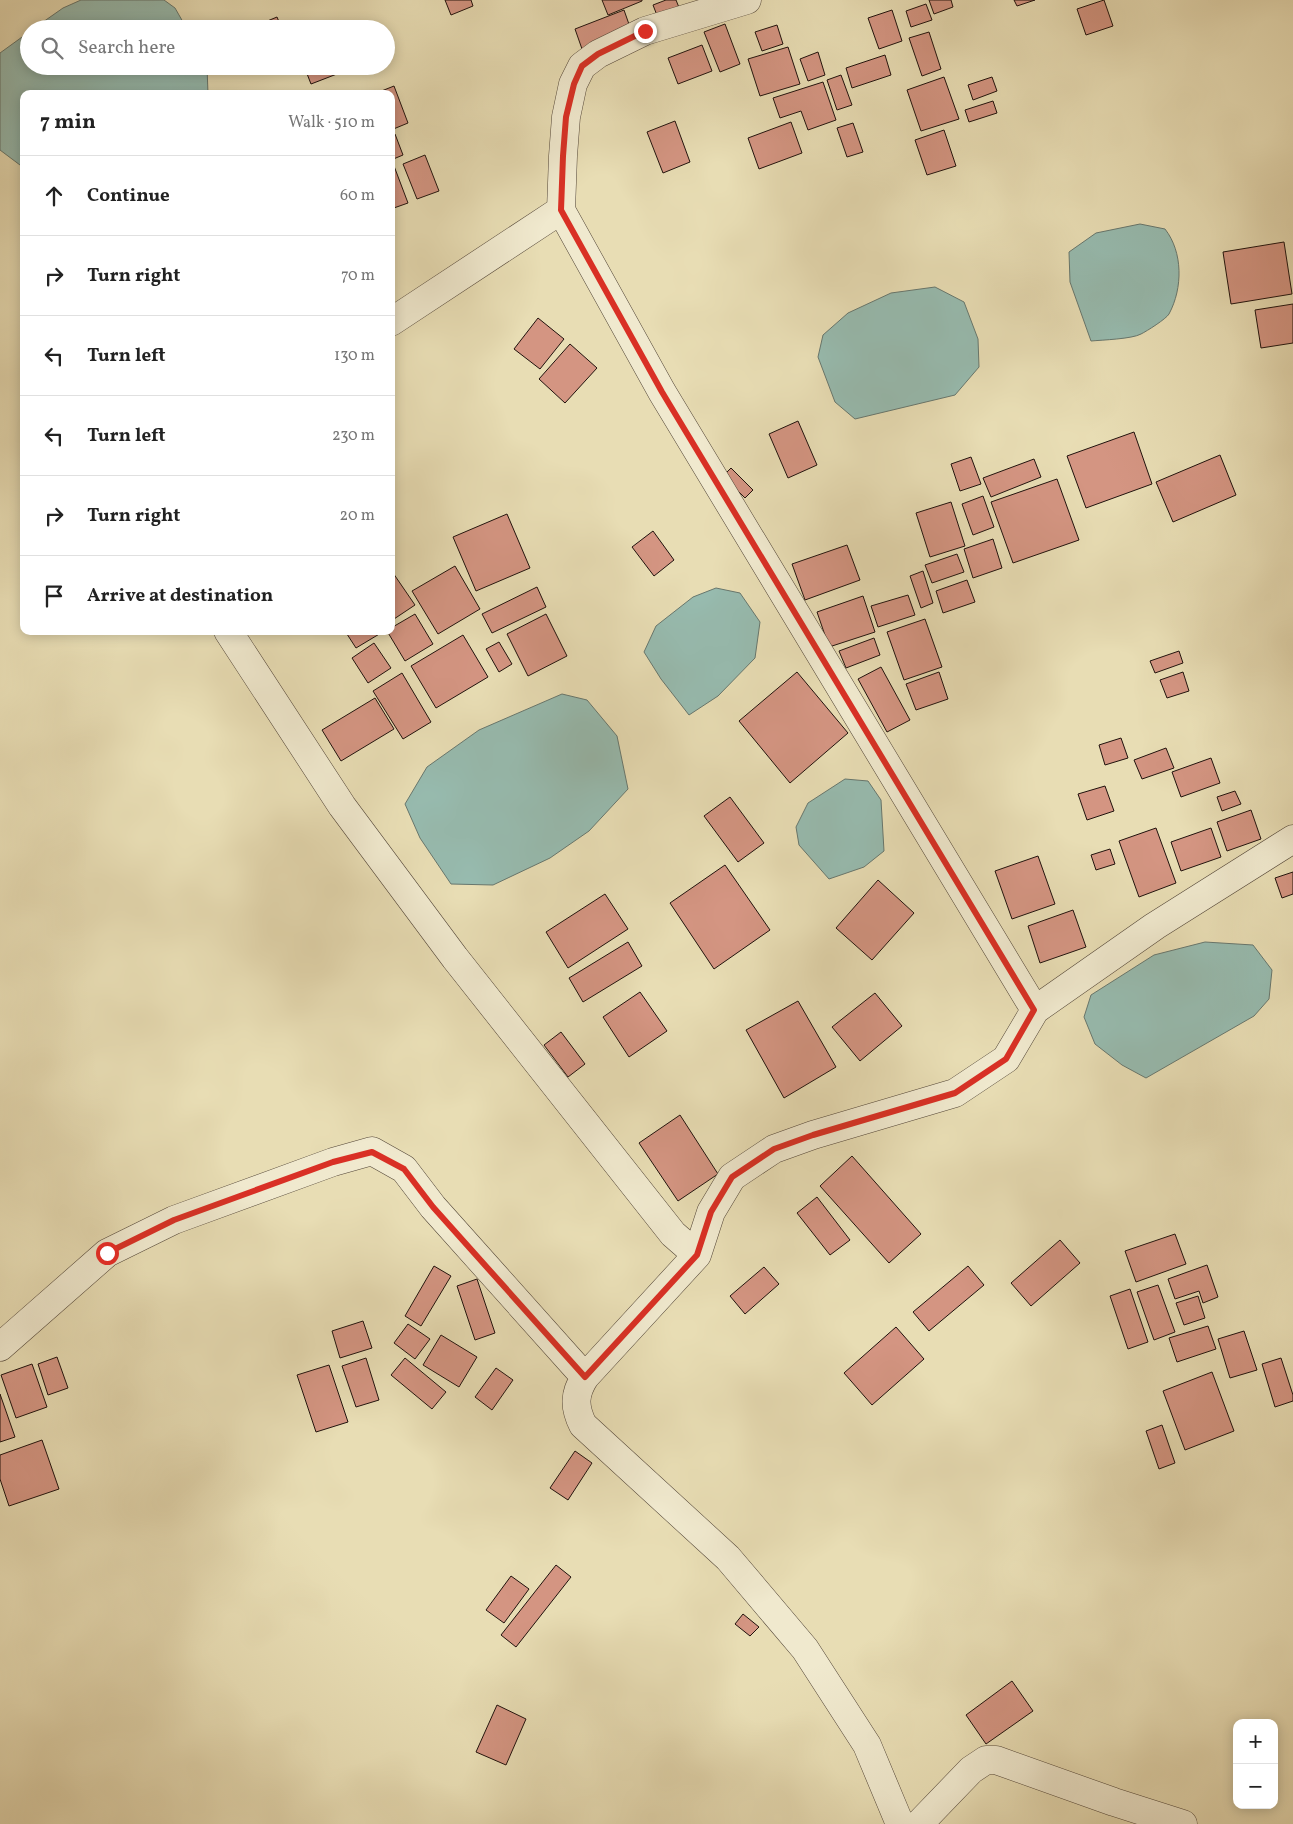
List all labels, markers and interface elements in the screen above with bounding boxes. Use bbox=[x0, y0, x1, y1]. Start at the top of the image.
search box bbox=[20, 20, 395, 75]
route end bbox=[634, 20, 657, 43]
icon: search bbox=[38, 34, 66, 62]
text: Search here bbox=[78, 35, 175, 61]
text: 7 min bbox=[40, 108, 96, 137]
text: Walk · 510 m bbox=[288, 112, 375, 134]
icon: ahead bbox=[40, 182, 68, 210]
text: Continue bbox=[87, 183, 170, 209]
text: 60 m bbox=[340, 185, 375, 207]
icon: right bbox=[40, 262, 68, 290]
text: Turn right bbox=[87, 263, 180, 289]
text: 70 m bbox=[341, 265, 375, 287]
icon: left bbox=[40, 342, 68, 370]
text: Turn left bbox=[87, 343, 166, 369]
text: 130 m bbox=[334, 345, 375, 367]
icon: left bbox=[40, 422, 68, 450]
text: Turn left bbox=[87, 423, 166, 449]
text: 230 m bbox=[332, 425, 375, 447]
icon: right bbox=[40, 502, 68, 530]
text: Turn right bbox=[87, 503, 180, 529]
text: 20 m bbox=[340, 505, 375, 527]
icon: arrive bbox=[40, 582, 68, 610]
text: Arrive at destination bbox=[87, 583, 273, 609]
route start bbox=[96, 1242, 119, 1265]
map controls bbox=[1233, 1719, 1278, 1809]
button: + bbox=[1233, 1719, 1278, 1764]
button: − bbox=[1233, 1764, 1278, 1809]

